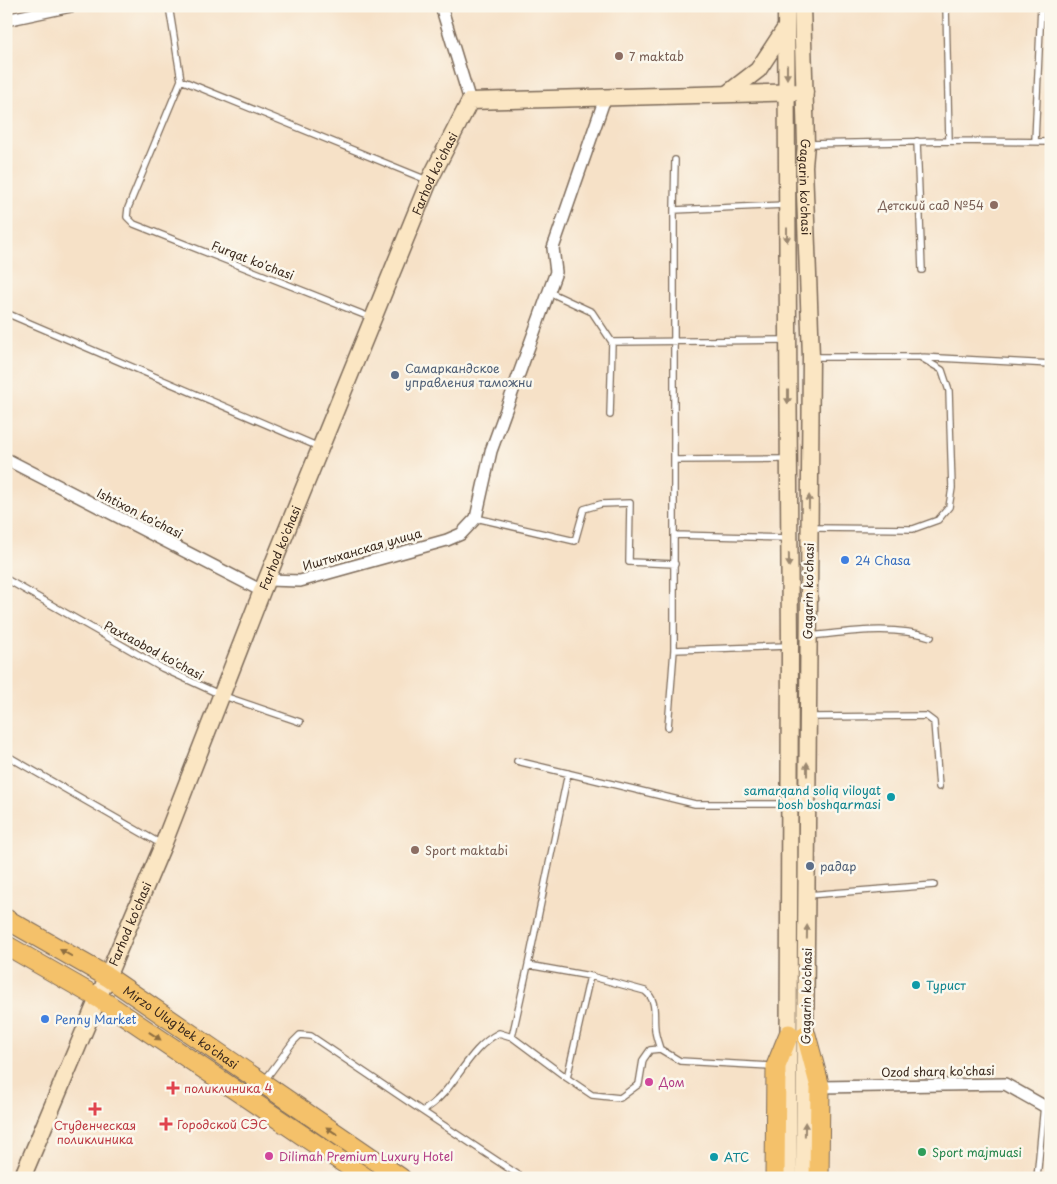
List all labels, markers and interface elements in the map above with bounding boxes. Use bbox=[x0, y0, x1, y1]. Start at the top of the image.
place label: 7 maktab bbox=[629, 47, 684, 65]
marker: 7 maktab bbox=[613, 50, 625, 62]
one-way arrow bbox=[783, 65, 791, 81]
street label: Farhod ko'chasi bbox=[407, 129, 462, 218]
street label: Gagarin ko'chasi bbox=[795, 138, 816, 235]
place label: Детский сад №54 bbox=[877, 196, 984, 214]
marker: Детский сад №54 bbox=[988, 199, 1000, 211]
one-way arrow bbox=[784, 227, 792, 243]
street label: Furqat ko'chasi bbox=[209, 236, 297, 284]
place label: Самаркандское управления таможни bbox=[405, 359, 533, 391]
marker: Самаркандское управления таможни bbox=[389, 369, 401, 381]
one-way arrow bbox=[784, 390, 792, 406]
street label: Ishtixon ko'chasi bbox=[94, 484, 186, 542]
one-way arrow bbox=[805, 493, 813, 509]
street label: Farhod ko'chasi bbox=[254, 503, 305, 593]
street label: Иштыханская улица bbox=[300, 523, 424, 575]
street label: Gagarin ko'chasi bbox=[798, 543, 818, 639]
place label: 24 Chasa bbox=[855, 551, 911, 569]
one-way arrow bbox=[785, 552, 793, 568]
marker: 24 Chasa bbox=[839, 554, 851, 566]
street label: Paxtaobod ko'chasi bbox=[101, 616, 207, 684]
one-way arrow bbox=[803, 761, 811, 777]
place label: samarqand soliq viloyat bosh boshqarmasi bbox=[744, 781, 881, 813]
marker: samarqand soliq viloyat bosh boshqarmasi bbox=[885, 791, 897, 803]
place label: Sport maktabi bbox=[425, 841, 508, 859]
marker: Sport maktabi bbox=[409, 844, 421, 856]
place label: радар bbox=[820, 857, 856, 875]
marker: радар bbox=[804, 860, 816, 872]
street label: Farhod ko'chasi bbox=[104, 879, 155, 969]
one-way arrow bbox=[803, 923, 811, 939]
one-way arrow bbox=[59, 948, 72, 957]
street label: Gagarin ko'chasi bbox=[796, 948, 816, 1044]
place label: Турист bbox=[926, 976, 966, 994]
marker: Турист bbox=[910, 979, 922, 991]
street label: Mirzo Ulug'bek ko'chasi bbox=[120, 981, 242, 1073]
place label: Penny Market bbox=[55, 1010, 137, 1028]
marker: Penny Market bbox=[39, 1013, 51, 1025]
one-way arrow bbox=[148, 1031, 162, 1040]
street label: Ozod sharq ko'chasi bbox=[881, 1061, 995, 1081]
place label: Дом bbox=[658, 1073, 685, 1091]
marker: Дом bbox=[643, 1076, 655, 1088]
place label: поликлиника 4 bbox=[184, 1079, 272, 1097]
marker: поликлиника 4 bbox=[166, 1081, 180, 1095]
marker: Студенческая поликлиника bbox=[88, 1102, 102, 1116]
place label: Городской СЭС bbox=[177, 1115, 267, 1133]
place label: Студенческая поликлиника bbox=[54, 1116, 136, 1148]
marker: Городской СЭС bbox=[159, 1117, 173, 1131]
one-way arrow bbox=[801, 1121, 809, 1137]
one-way arrow bbox=[325, 1126, 339, 1136]
place label: Sport majmuasi bbox=[932, 1143, 1022, 1161]
marker: Sport majmuasi bbox=[916, 1146, 928, 1158]
place label: Dilimah Premium Luxury Hotel bbox=[279, 1147, 453, 1165]
place label: ATC bbox=[724, 1148, 749, 1166]
marker: Dilimah Premium Luxury Hotel bbox=[263, 1150, 275, 1162]
marker: ATC bbox=[708, 1151, 720, 1163]

